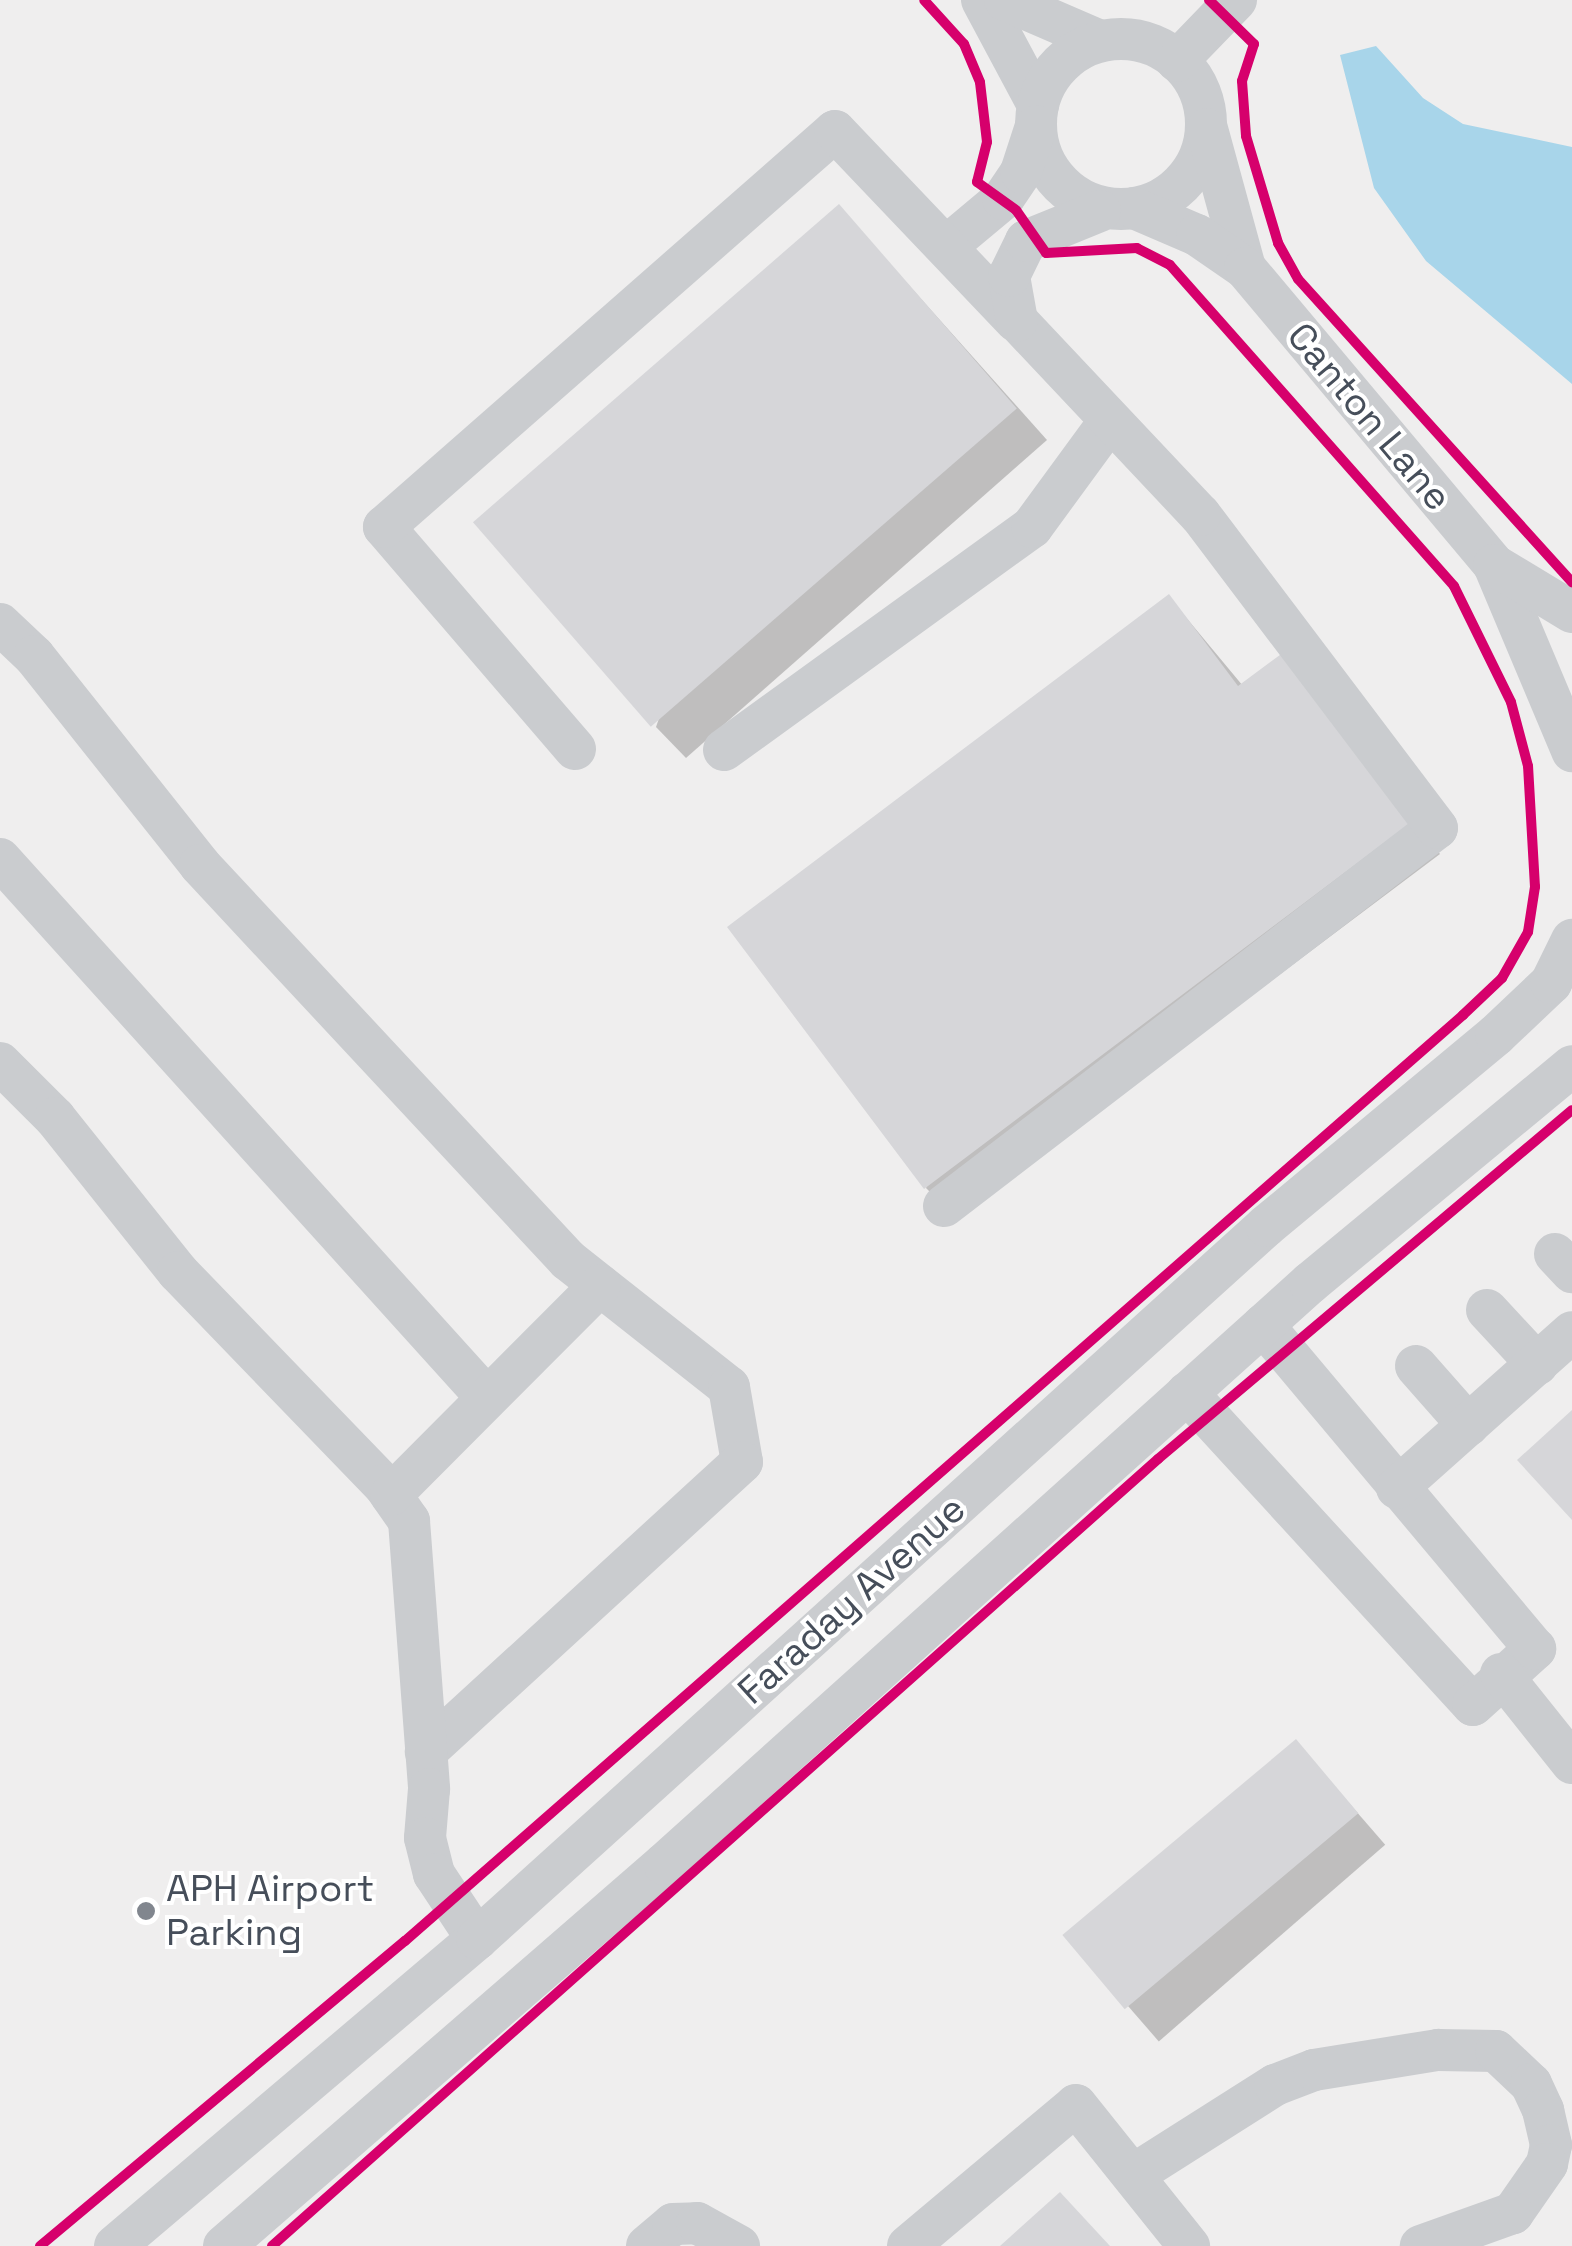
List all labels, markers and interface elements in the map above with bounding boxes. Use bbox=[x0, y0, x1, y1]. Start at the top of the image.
street label: Canton Lane bbox=[1277, 314, 1461, 520]
street label: Faraday Avenue bbox=[729, 1486, 975, 1714]
place label: APH Airport Parking bbox=[166, 1866, 375, 1956]
marker: APH Airport Parking bbox=[135, 1900, 157, 1922]

